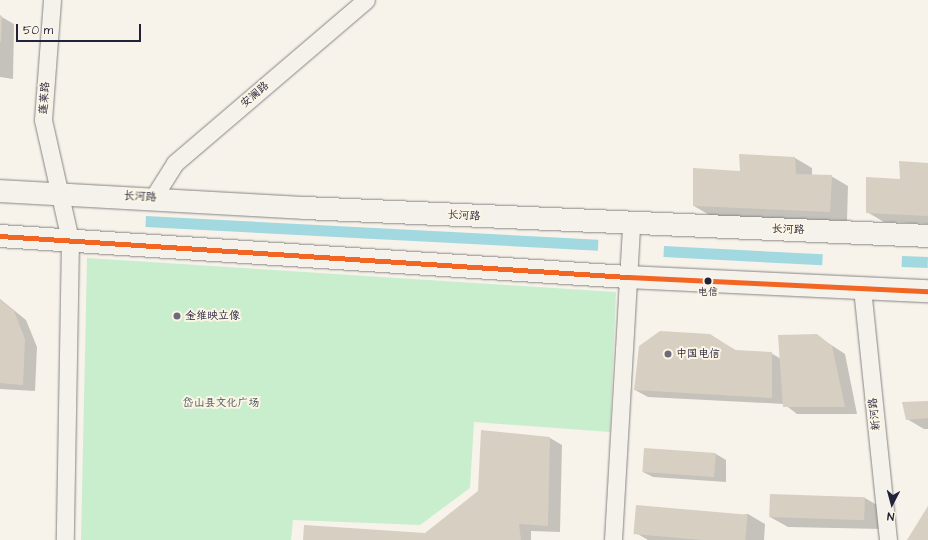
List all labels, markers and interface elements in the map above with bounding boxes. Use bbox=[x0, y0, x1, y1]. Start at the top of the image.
scale bar bbox=[18, 16, 143, 42]
text: 50 m bbox=[23, 22, 53, 39]
street label: 安澜路 bbox=[238, 79, 272, 111]
street label: 蓬莱路 bbox=[37, 81, 53, 115]
street label: 长河路 bbox=[123, 190, 157, 204]
street label: 长河路 bbox=[447, 209, 481, 223]
street label: 长河路 bbox=[771, 223, 805, 237]
marker: 电信 bbox=[703, 276, 713, 286]
place label: 电信 bbox=[698, 287, 718, 299]
place label: 金维映立像 bbox=[185, 309, 240, 323]
marker: 金维映立像 bbox=[172, 311, 182, 321]
place label: 中国电信 bbox=[676, 347, 720, 361]
marker: 中国电信 bbox=[663, 349, 673, 359]
park label: 岱山县文化广场 bbox=[183, 396, 259, 410]
street label: 新河路 bbox=[867, 397, 883, 431]
north arrow bbox=[872, 484, 912, 524]
text: N bbox=[886, 509, 895, 524]

